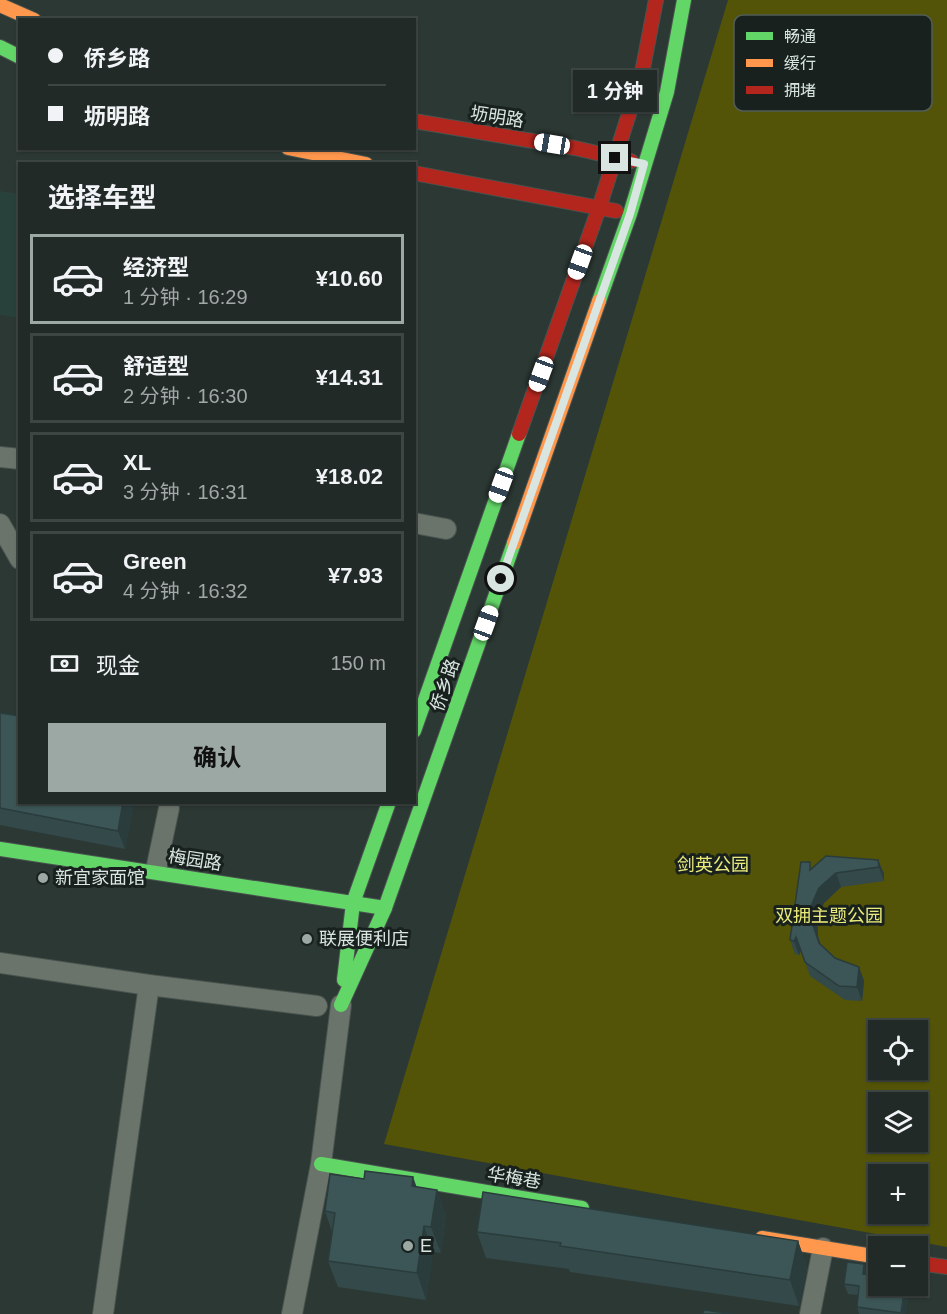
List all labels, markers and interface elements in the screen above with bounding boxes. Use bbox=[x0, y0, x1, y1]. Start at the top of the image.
legend bbox=[734, 15, 932, 111]
text: 畅通 bbox=[784, 28, 816, 45]
text: 侨乡路 bbox=[84, 46, 150, 71]
text: 缓行 bbox=[784, 55, 816, 72]
callout: 1 分钟 bbox=[573, 71, 657, 113]
text: 1 分钟 bbox=[587, 80, 643, 102]
text: 拥堵 bbox=[784, 82, 816, 99]
street label: 坜明路 bbox=[469, 103, 525, 131]
text: 坜明路 bbox=[84, 104, 150, 129]
car bbox=[533, 132, 571, 156]
route end bbox=[601, 144, 628, 171]
text: 选择车型 bbox=[48, 183, 156, 213]
car bbox=[565, 242, 595, 282]
icon: car bbox=[51, 252, 105, 306]
text: 经济型 bbox=[123, 255, 189, 280]
text: ¥10.60 bbox=[316, 266, 383, 291]
text: 1 分钟 · 16:29 bbox=[123, 286, 248, 308]
icon: car bbox=[51, 351, 105, 405]
text: 舒适型 bbox=[123, 354, 189, 379]
car bbox=[526, 354, 556, 394]
text: ¥14.31 bbox=[316, 365, 383, 390]
text: 2 分钟 · 16:30 bbox=[123, 385, 248, 407]
icon: car bbox=[51, 450, 105, 504]
text: XL bbox=[123, 450, 151, 475]
text: ¥18.02 bbox=[316, 464, 383, 489]
car bbox=[486, 465, 516, 505]
text: 3 分钟 · 16:31 bbox=[123, 481, 248, 503]
icon: car bbox=[51, 549, 105, 603]
text: Green bbox=[123, 549, 187, 574]
text: ¥7.93 bbox=[328, 563, 383, 588]
route start bbox=[487, 565, 514, 592]
text: 4 分钟 · 16:32 bbox=[123, 580, 248, 602]
car bbox=[471, 603, 501, 643]
icon: cash bbox=[48, 647, 81, 680]
text: 150 m bbox=[330, 652, 386, 674]
text: 现金 bbox=[96, 653, 140, 678]
street label: 侨乡路 bbox=[427, 656, 463, 714]
button: 确认 bbox=[48, 723, 386, 792]
street label: 梅园路 bbox=[167, 846, 223, 874]
park label: 剑英公园 bbox=[677, 855, 749, 875]
place label: 新宜家面馆 bbox=[55, 868, 145, 888]
marker: 新宜家面馆 bbox=[36, 871, 50, 885]
park label: 双拥主题公园 bbox=[775, 906, 883, 926]
place label: 联展便利店 bbox=[319, 929, 409, 949]
marker: 联展便利店 bbox=[300, 932, 314, 946]
map controls bbox=[868, 1020, 928, 1296]
button: locate bbox=[868, 1020, 928, 1080]
button: layers bbox=[868, 1092, 928, 1152]
street label: 华梅巷 bbox=[486, 1164, 542, 1192]
button: + bbox=[868, 1164, 928, 1224]
place label: E bbox=[420, 1236, 432, 1256]
button: − bbox=[868, 1236, 928, 1296]
marker: E bbox=[401, 1239, 415, 1253]

